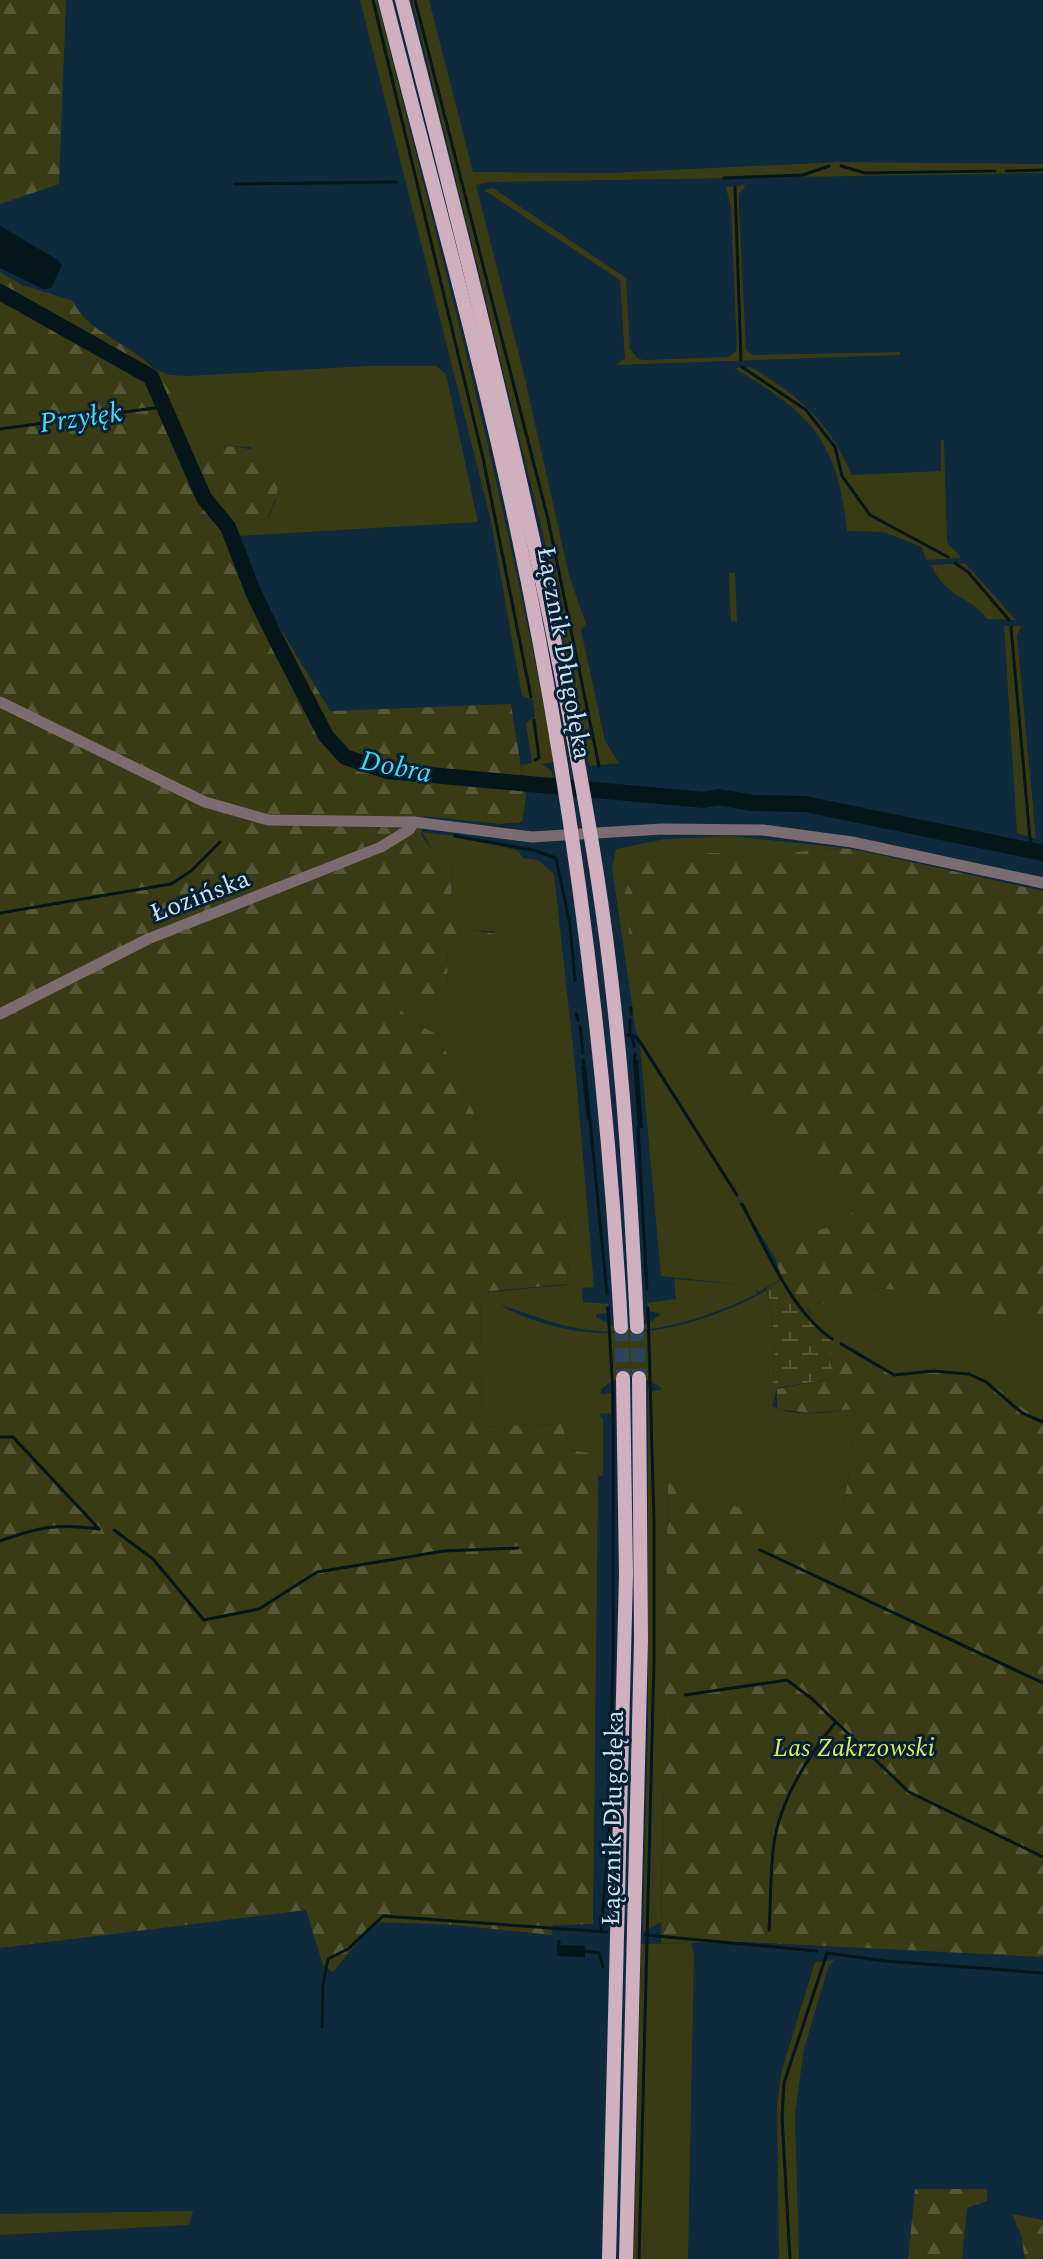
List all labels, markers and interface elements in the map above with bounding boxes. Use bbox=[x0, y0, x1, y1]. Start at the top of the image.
water label: Przyłęk bbox=[37, 391, 125, 445]
street label: Łącznik Długołęka bbox=[526, 543, 602, 763]
water label: Dobra bbox=[357, 739, 435, 795]
street label: Łozińska bbox=[144, 859, 256, 933]
street label: Łącznik Długołęka bbox=[591, 1710, 635, 1926]
park label: Las Zakrzowski bbox=[773, 1728, 935, 1768]

